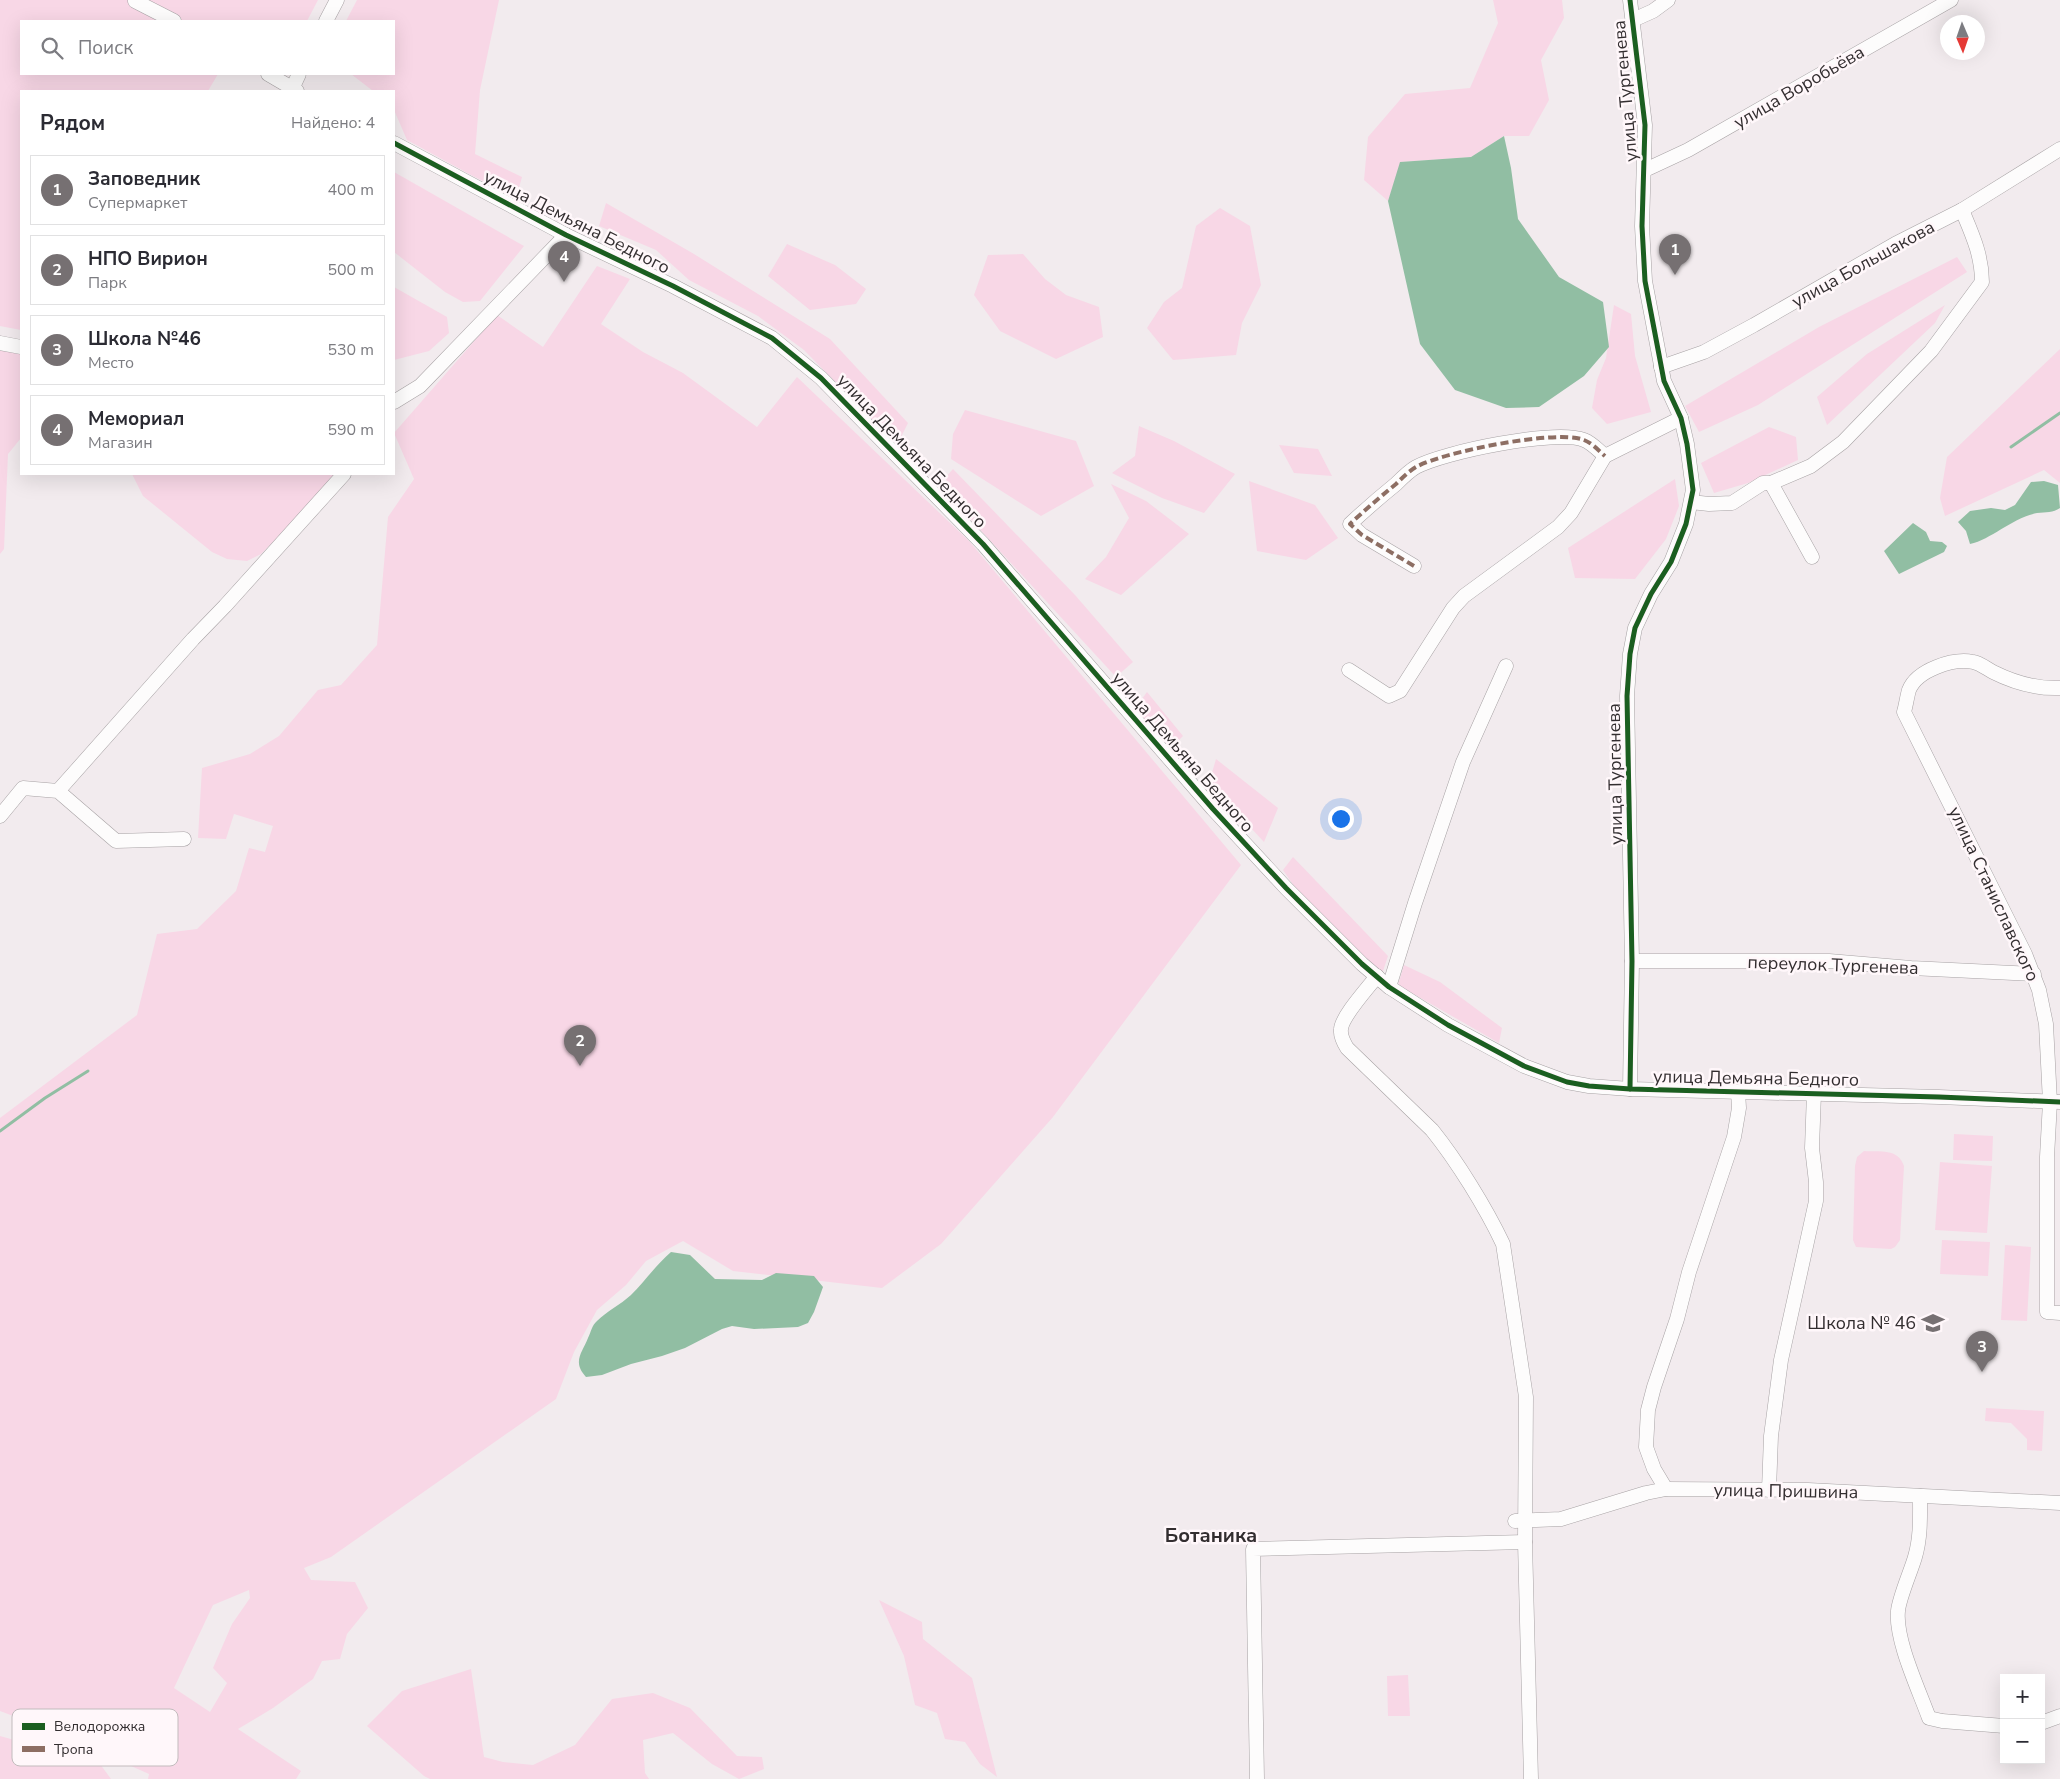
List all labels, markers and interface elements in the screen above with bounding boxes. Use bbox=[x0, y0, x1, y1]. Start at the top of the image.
north arrow bbox=[1940, 15, 1985, 60]
street label: улица Тургенева bbox=[1607, 19, 1643, 163]
search box bbox=[20, 20, 395, 75]
icon: search bbox=[38, 34, 66, 62]
text: Поиск bbox=[78, 35, 133, 61]
street label: улица Воробьёва bbox=[1729, 40, 1869, 134]
text: Рядом bbox=[40, 109, 105, 137]
text: Найдено: 4 bbox=[291, 112, 375, 134]
street label: улица Демьяна Бедного bbox=[480, 165, 674, 279]
text: Заповедник bbox=[88, 166, 200, 192]
text: 1 bbox=[52, 179, 62, 201]
text: 400 m bbox=[327, 179, 374, 201]
text: Супермаркет bbox=[88, 192, 187, 214]
street label: улица Большакова bbox=[1787, 215, 1939, 313]
pin: 1 bbox=[1659, 234, 1691, 275]
pin: 4 bbox=[548, 241, 580, 282]
text: НПО Вирион bbox=[88, 246, 208, 272]
text: 2 bbox=[52, 259, 62, 281]
text: 500 m bbox=[327, 259, 374, 281]
text: Парк bbox=[88, 272, 127, 294]
text: Школа №46 bbox=[88, 326, 201, 352]
text: 3 bbox=[52, 339, 62, 361]
text: 530 m bbox=[327, 339, 374, 361]
text: Место bbox=[88, 352, 134, 374]
street label: улица Демьяна Бедного bbox=[832, 369, 992, 533]
text: Мемориал bbox=[88, 406, 184, 432]
text: 4 bbox=[52, 419, 62, 441]
text: 590 m bbox=[327, 419, 374, 441]
text: Магазин bbox=[88, 432, 153, 454]
street label: улица Демьяна Бедного bbox=[1106, 666, 1260, 838]
street label: улица Тургенева bbox=[1602, 703, 1628, 845]
street label: улица Станиславского bbox=[1943, 803, 2045, 985]
your location bbox=[1328, 806, 1354, 832]
street label: переулок Тургенева bbox=[1747, 950, 1919, 980]
pin: 2 bbox=[564, 1025, 596, 1066]
street label: улица Демьяна Бедного bbox=[1653, 1064, 1859, 1092]
school or university icon: Школа № 46 bbox=[1920, 1310, 1946, 1336]
place label: Школа № 46 bbox=[1807, 1311, 1916, 1335]
pin: 3 bbox=[1966, 1331, 1998, 1372]
street label: улица Пришвина bbox=[1713, 1478, 1859, 1504]
district label: Ботаника bbox=[1165, 1522, 1257, 1549]
map controls bbox=[2000, 1674, 2045, 1764]
button: + bbox=[2000, 1674, 2045, 1719]
legend bbox=[12, 1709, 178, 1766]
text: Велодорожка bbox=[54, 1717, 145, 1736]
button: − bbox=[2000, 1719, 2045, 1764]
text: Тропа bbox=[54, 1740, 93, 1759]

